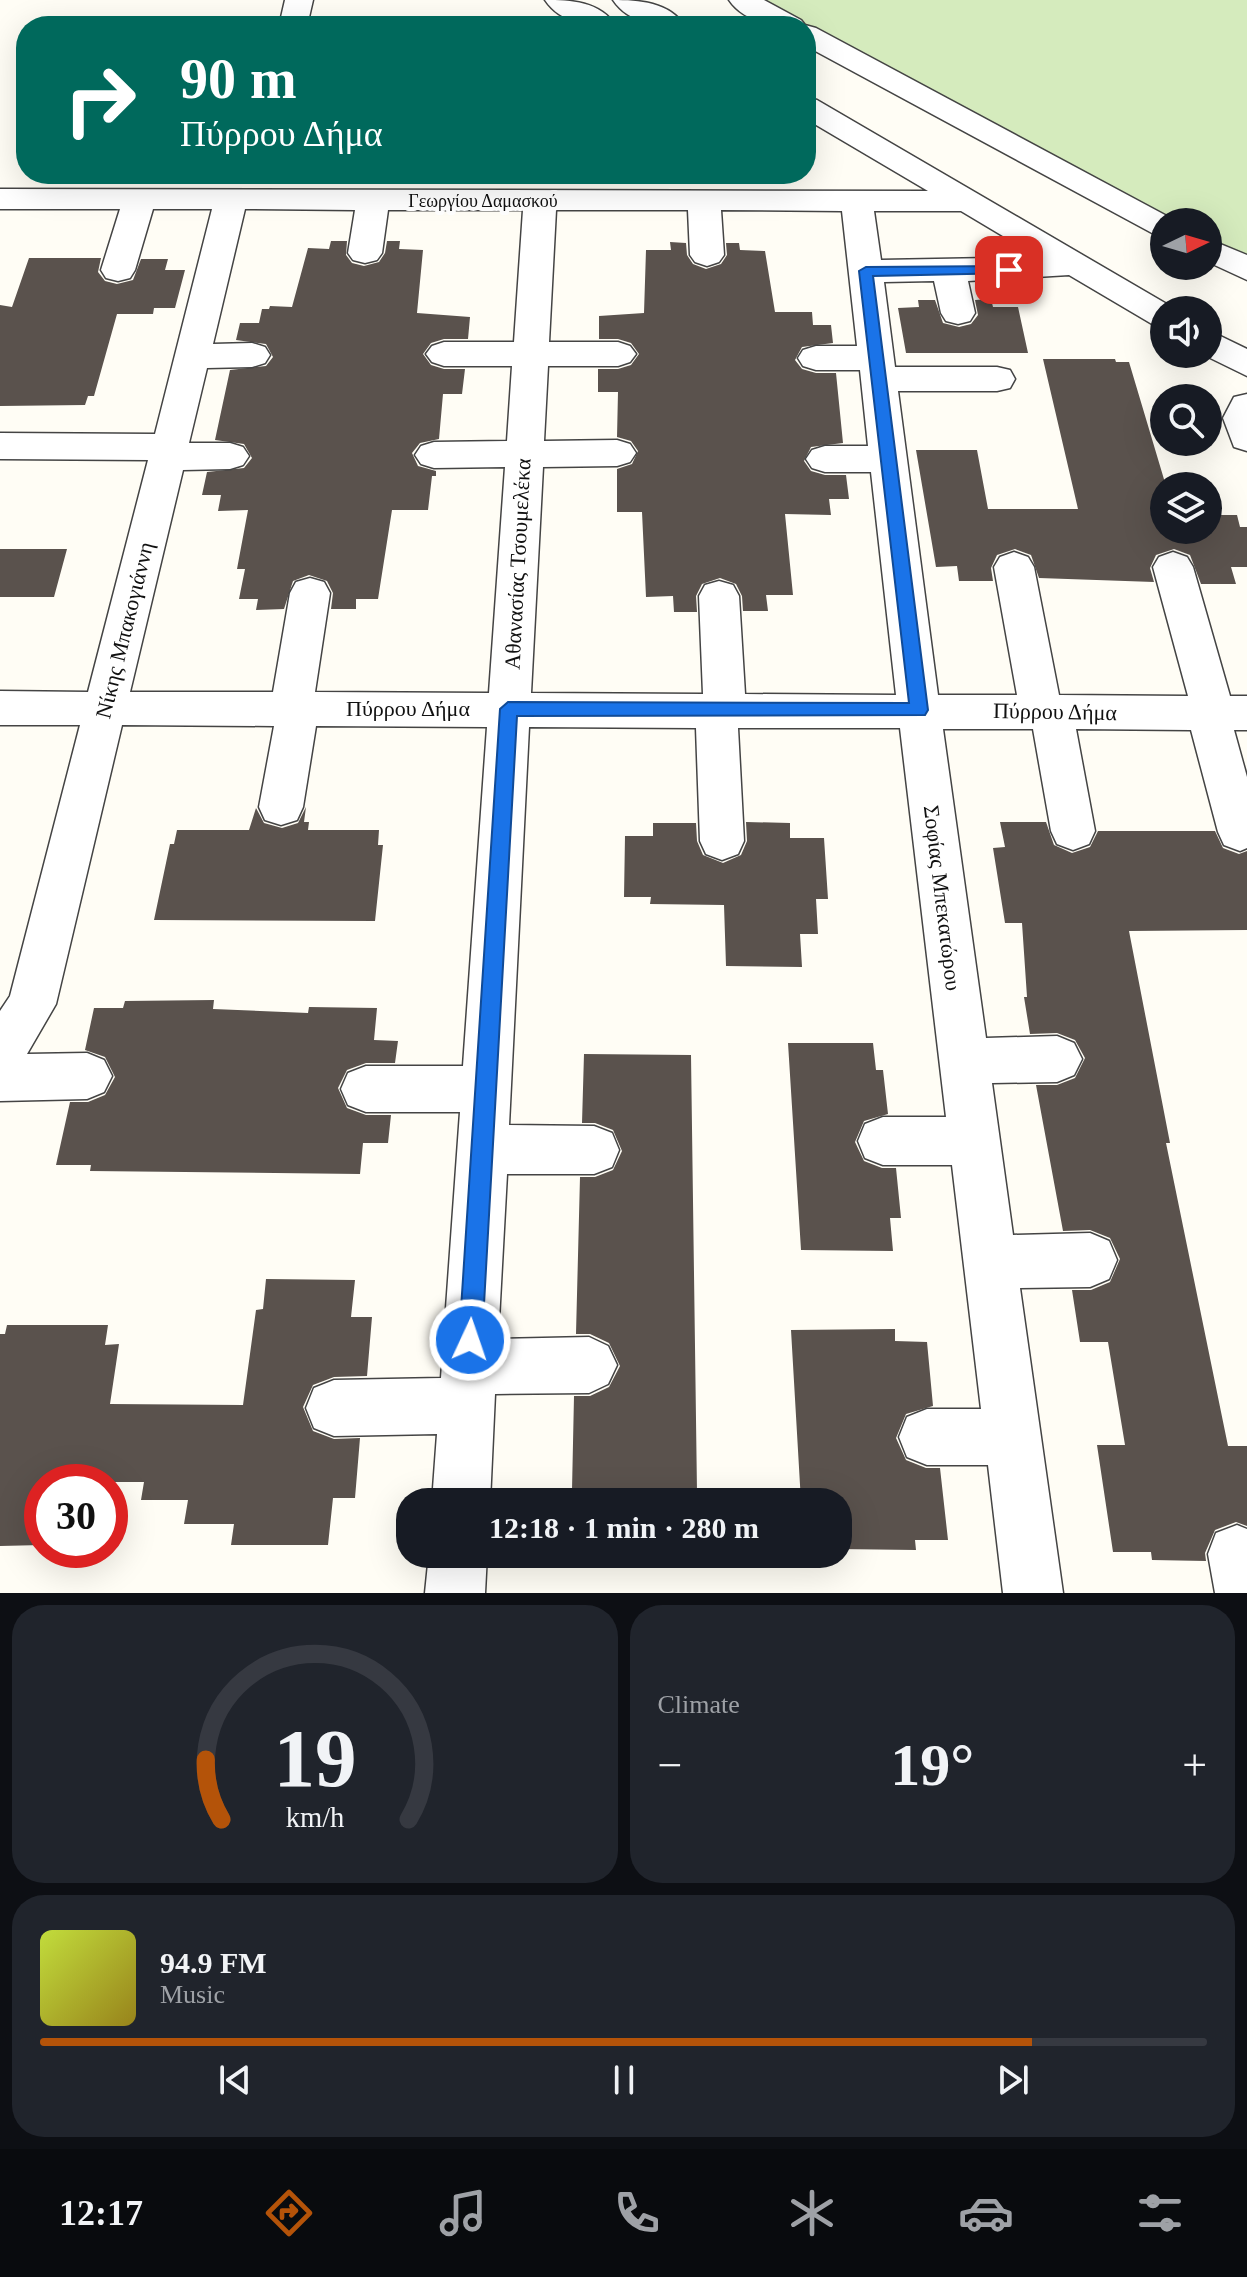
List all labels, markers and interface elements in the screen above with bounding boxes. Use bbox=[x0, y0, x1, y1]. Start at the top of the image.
icon: right bbox=[48, 48, 152, 152]
text: 90 m bbox=[180, 48, 297, 110]
text: Πύρρου Δήμα bbox=[180, 114, 383, 154]
street label: Γεωργίου Δαμασκού bbox=[408, 191, 558, 211]
north arrow bbox=[1150, 208, 1222, 280]
map controls bbox=[1150, 208, 1222, 544]
pin bbox=[975, 236, 1043, 304]
icon: arrive bbox=[987, 248, 1031, 292]
button: sound bbox=[1150, 296, 1222, 368]
button: search bbox=[1150, 384, 1222, 456]
street label: Αθανασίας Τσουμελέκα bbox=[499, 457, 536, 670]
button: layers bbox=[1150, 472, 1222, 544]
street label: Νίκης Μπακογιάννη bbox=[90, 539, 159, 721]
street label: Πύρρου Δήμα bbox=[346, 696, 470, 721]
street label: Πύρρου Δήμα bbox=[993, 698, 1118, 725]
street label: Σοφίας Μπεκατώρου bbox=[919, 804, 966, 992]
position arrow bbox=[428, 1298, 512, 1382]
speed limit sign: 30 bbox=[24, 1464, 128, 1568]
text: 12:18 · 1 min · 280 m bbox=[489, 1511, 759, 1544]
text: Climate bbox=[658, 1690, 740, 1719]
text: 19 bbox=[273, 1712, 356, 1804]
text: 19° bbox=[890, 1732, 974, 1798]
text: − bbox=[658, 1741, 682, 1790]
text: + bbox=[1182, 1741, 1207, 1790]
text: km/h bbox=[285, 1802, 344, 1833]
text: 94.9 FM bbox=[160, 1946, 267, 1979]
text: Music bbox=[160, 1980, 225, 2009]
icon: previous bbox=[213, 2058, 257, 2102]
icon: pause bbox=[602, 2058, 646, 2102]
icon: next bbox=[991, 2058, 1035, 2102]
icon: directions bbox=[261, 2185, 317, 2241]
icon: music bbox=[435, 2185, 491, 2241]
icon: phone bbox=[609, 2185, 665, 2241]
icon: climate bbox=[784, 2185, 840, 2241]
icon: car bbox=[958, 2185, 1014, 2241]
icon: filters bbox=[1132, 2185, 1188, 2241]
text: 12:17 bbox=[59, 2193, 143, 2233]

